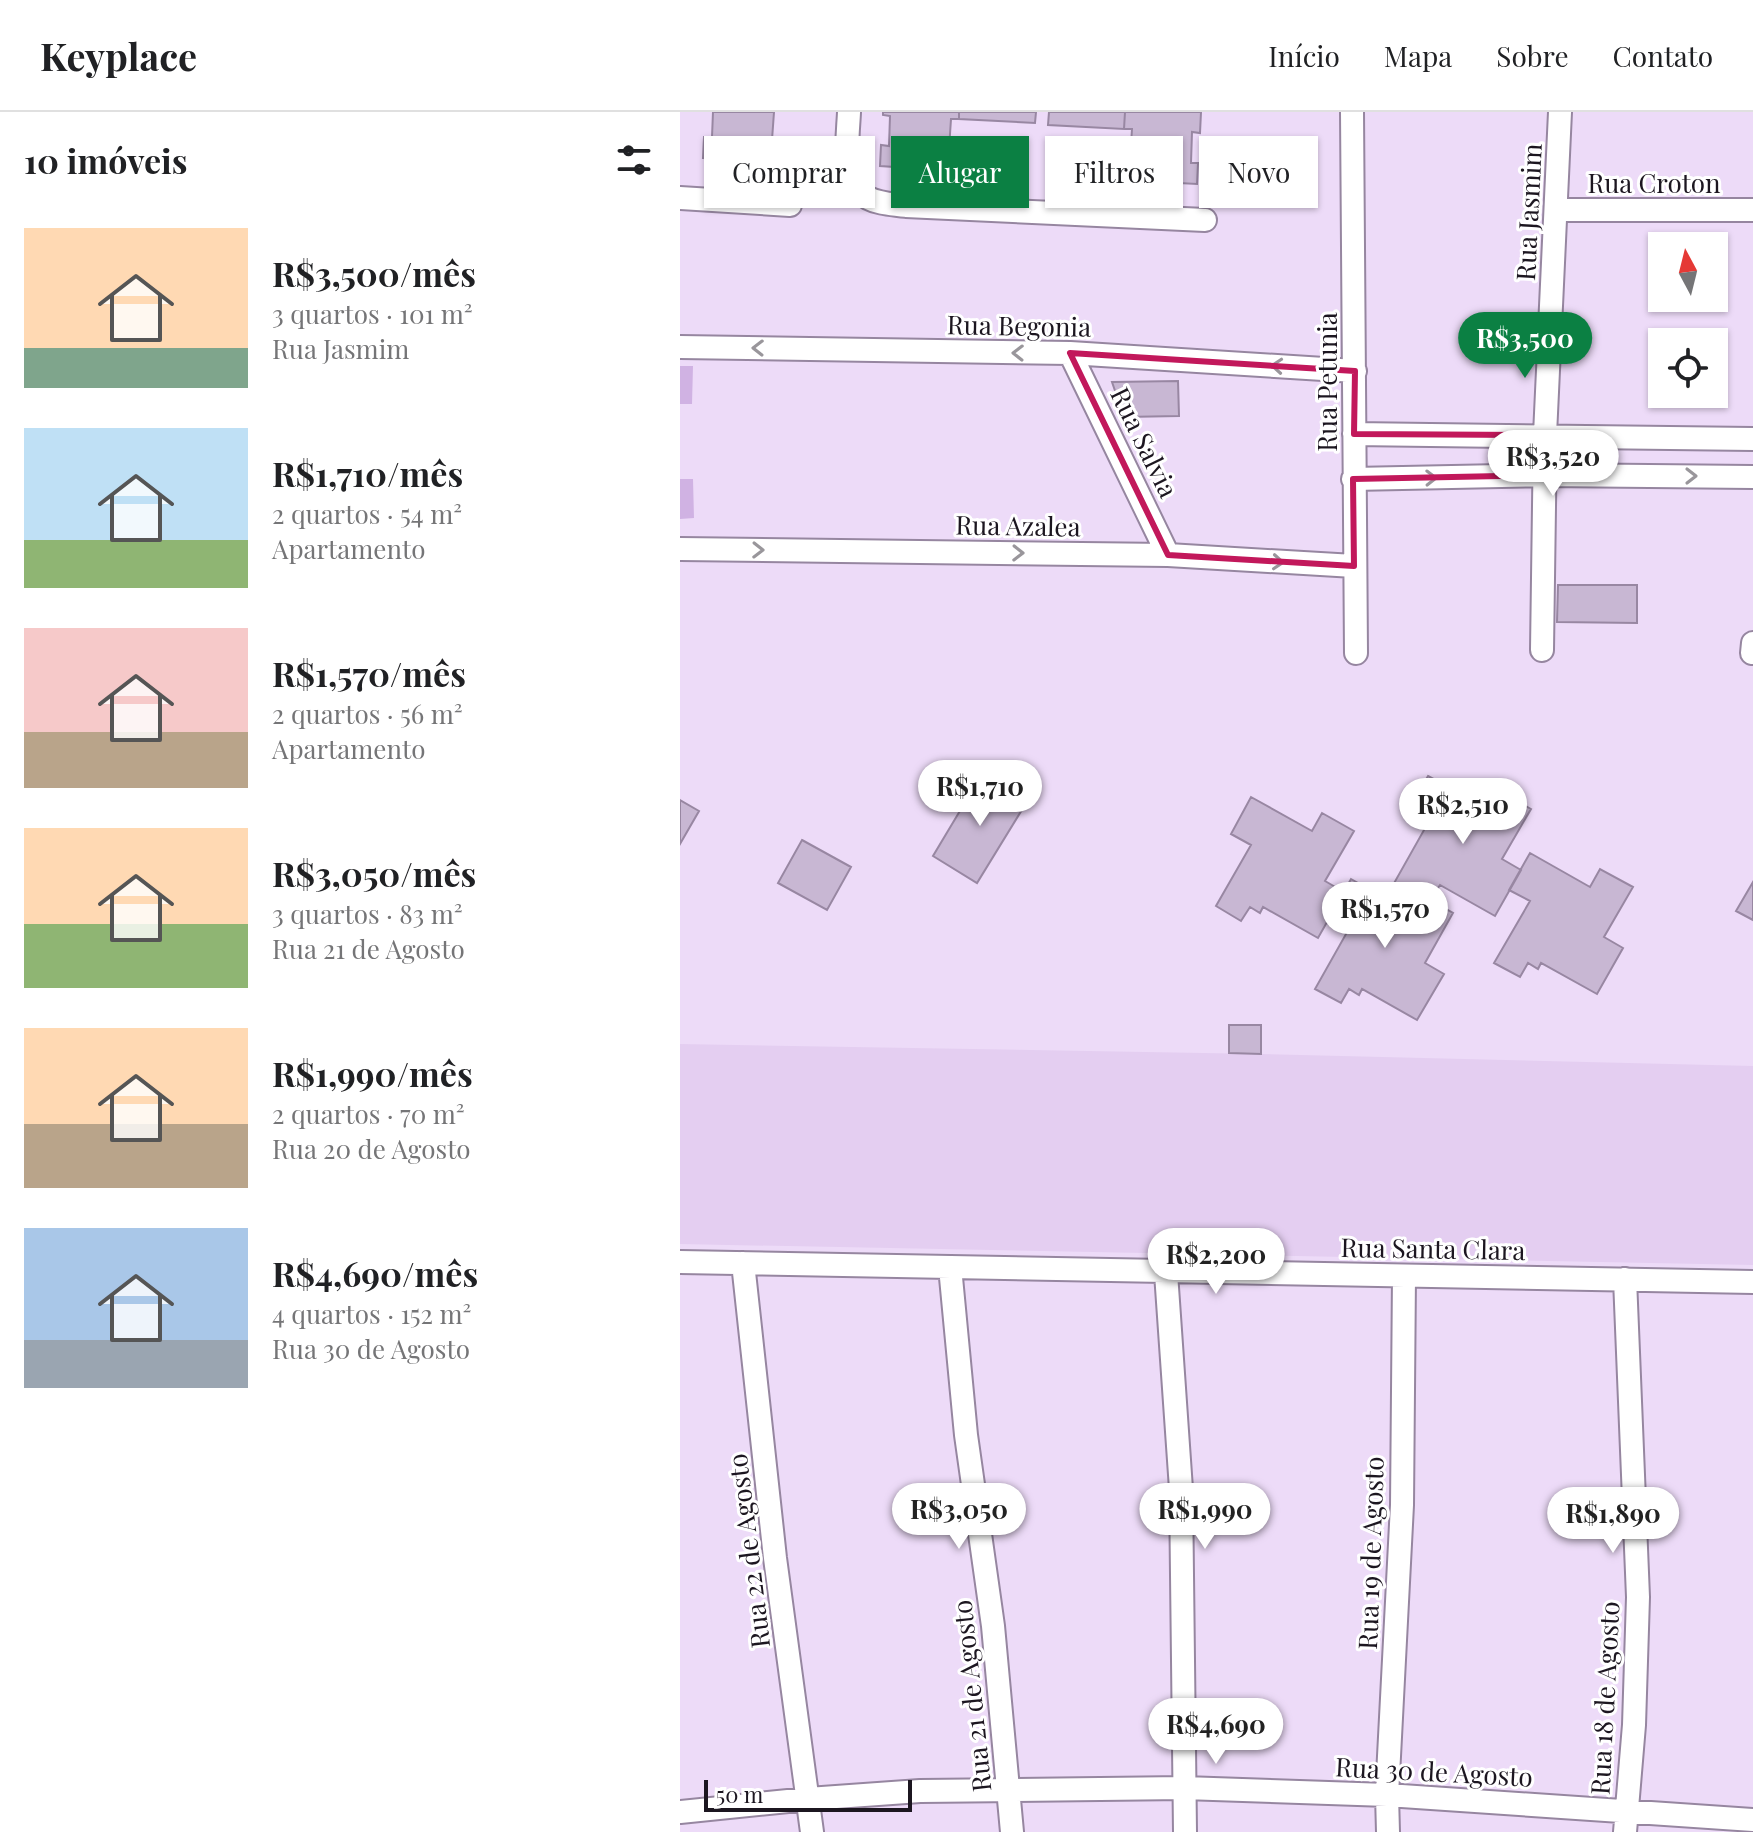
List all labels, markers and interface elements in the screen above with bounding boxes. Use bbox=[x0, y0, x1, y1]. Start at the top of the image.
text: Keyplace bbox=[40, 30, 197, 81]
text: Início bbox=[1268, 37, 1340, 74]
text: Mapa bbox=[1384, 37, 1452, 74]
text: Sobre bbox=[1496, 37, 1569, 74]
text: Contato bbox=[1613, 37, 1713, 74]
chip: Comprar bbox=[704, 136, 875, 208]
chip: Alugar bbox=[891, 136, 1029, 208]
chip: Filtros bbox=[1045, 136, 1183, 208]
chip: Novo bbox=[1199, 136, 1318, 208]
text: 10 imóveis bbox=[24, 137, 187, 183]
icon: filters bbox=[612, 138, 656, 182]
street label: Rua Jasmim bbox=[1507, 143, 1549, 281]
street label: Rua Croton bbox=[1587, 165, 1721, 200]
north arrow bbox=[1648, 232, 1728, 312]
map controls bbox=[1648, 232, 1728, 408]
text: R$3,500/mês bbox=[272, 250, 476, 296]
icon: home bbox=[88, 260, 184, 356]
text: 3 quartos · 101 m² bbox=[272, 296, 473, 331]
street label: Rua Begonia bbox=[947, 306, 1091, 344]
street label: Rua Petunia bbox=[1309, 312, 1344, 452]
pin: R$3,500 bbox=[1451, 312, 1599, 380]
text: R$3,500 bbox=[1476, 320, 1574, 355]
button: locate bbox=[1648, 328, 1728, 408]
text: Rua Jasmim bbox=[272, 331, 409, 366]
one-way arrow bbox=[751, 340, 764, 357]
one-way arrow bbox=[1011, 344, 1024, 361]
one-way arrow bbox=[1270, 358, 1283, 375]
street label: Rua Salvia bbox=[1103, 381, 1187, 503]
pin: R$3,520 bbox=[1479, 430, 1627, 498]
text: R$3,520 bbox=[1506, 438, 1600, 473]
text: R$1,710/mês bbox=[272, 450, 463, 496]
icon: home bbox=[88, 460, 184, 556]
one-way arrow bbox=[1685, 467, 1698, 485]
one-way arrow bbox=[1425, 469, 1438, 486]
text: 2 quartos · 54 m² bbox=[272, 496, 462, 531]
street label: Rua Azalea bbox=[955, 506, 1081, 544]
text: Apartamento bbox=[272, 531, 425, 566]
one-way arrow bbox=[752, 541, 765, 559]
one-way arrow bbox=[1012, 544, 1025, 562]
one-way arrow bbox=[1272, 553, 1285, 570]
text: R$1,570/mês bbox=[272, 650, 466, 696]
icon: home bbox=[88, 660, 184, 756]
text: 2 quartos · 56 m² bbox=[272, 696, 463, 731]
text: Apartamento bbox=[272, 731, 425, 766]
pin: R$1,710 bbox=[906, 760, 1054, 828]
text: R$1,710 bbox=[936, 768, 1024, 803]
pin: R$2,510 bbox=[1389, 778, 1537, 846]
text: R$2,510 bbox=[1417, 786, 1509, 821]
text: R$3,050/mês bbox=[272, 850, 476, 896]
icon: home bbox=[88, 860, 184, 956]
pin: R$1,570 bbox=[1311, 882, 1459, 950]
text: R$1,570 bbox=[1340, 890, 1430, 925]
text: 3 quartos · 83 m² bbox=[272, 896, 463, 931]
text: Rua 21 de Agosto bbox=[272, 931, 465, 966]
text: R$1,990/mês bbox=[272, 1050, 473, 1096]
icon: home bbox=[88, 1060, 184, 1156]
text: 2 quartos · 70 m² bbox=[272, 1096, 465, 1131]
text: Rua 20 de Agosto bbox=[272, 1131, 471, 1166]
pin: R$2,200 bbox=[1142, 1228, 1290, 1296]
street label: Rua Santa Clara bbox=[1340, 1229, 1526, 1267]
text: R$2,200 bbox=[1166, 1236, 1266, 1271]
text: R$4,690/mês bbox=[272, 1250, 478, 1296]
icon: home bbox=[88, 1260, 184, 1356]
text: 4 quartos · 152 m² bbox=[272, 1296, 471, 1331]
text: Rua 30 de Agosto bbox=[272, 1331, 470, 1366]
street label: Rua 22 de Agosto bbox=[719, 1452, 777, 1650]
street label: Rua 19 de Agosto bbox=[1349, 1456, 1391, 1650]
pin: R$3,050 bbox=[885, 1483, 1033, 1551]
pin: R$1,990 bbox=[1131, 1483, 1279, 1551]
pin: R$1,890 bbox=[1539, 1487, 1687, 1555]
text: R$3,050 bbox=[910, 1491, 1008, 1526]
text: R$1,990 bbox=[1157, 1491, 1253, 1526]
text: R$1,890 bbox=[1565, 1495, 1661, 1530]
street label: Rua 21 de Agosto bbox=[944, 1598, 998, 1794]
street label: Rua 18 de Agosto bbox=[1581, 1600, 1627, 1796]
pin: R$4,690 bbox=[1142, 1698, 1290, 1766]
text: R$4,690 bbox=[1166, 1706, 1266, 1741]
street label: Rua 30 de Agosto bbox=[1334, 1748, 1534, 1794]
scale bar bbox=[704, 1776, 912, 1812]
text: 50 m bbox=[716, 1779, 763, 1809]

